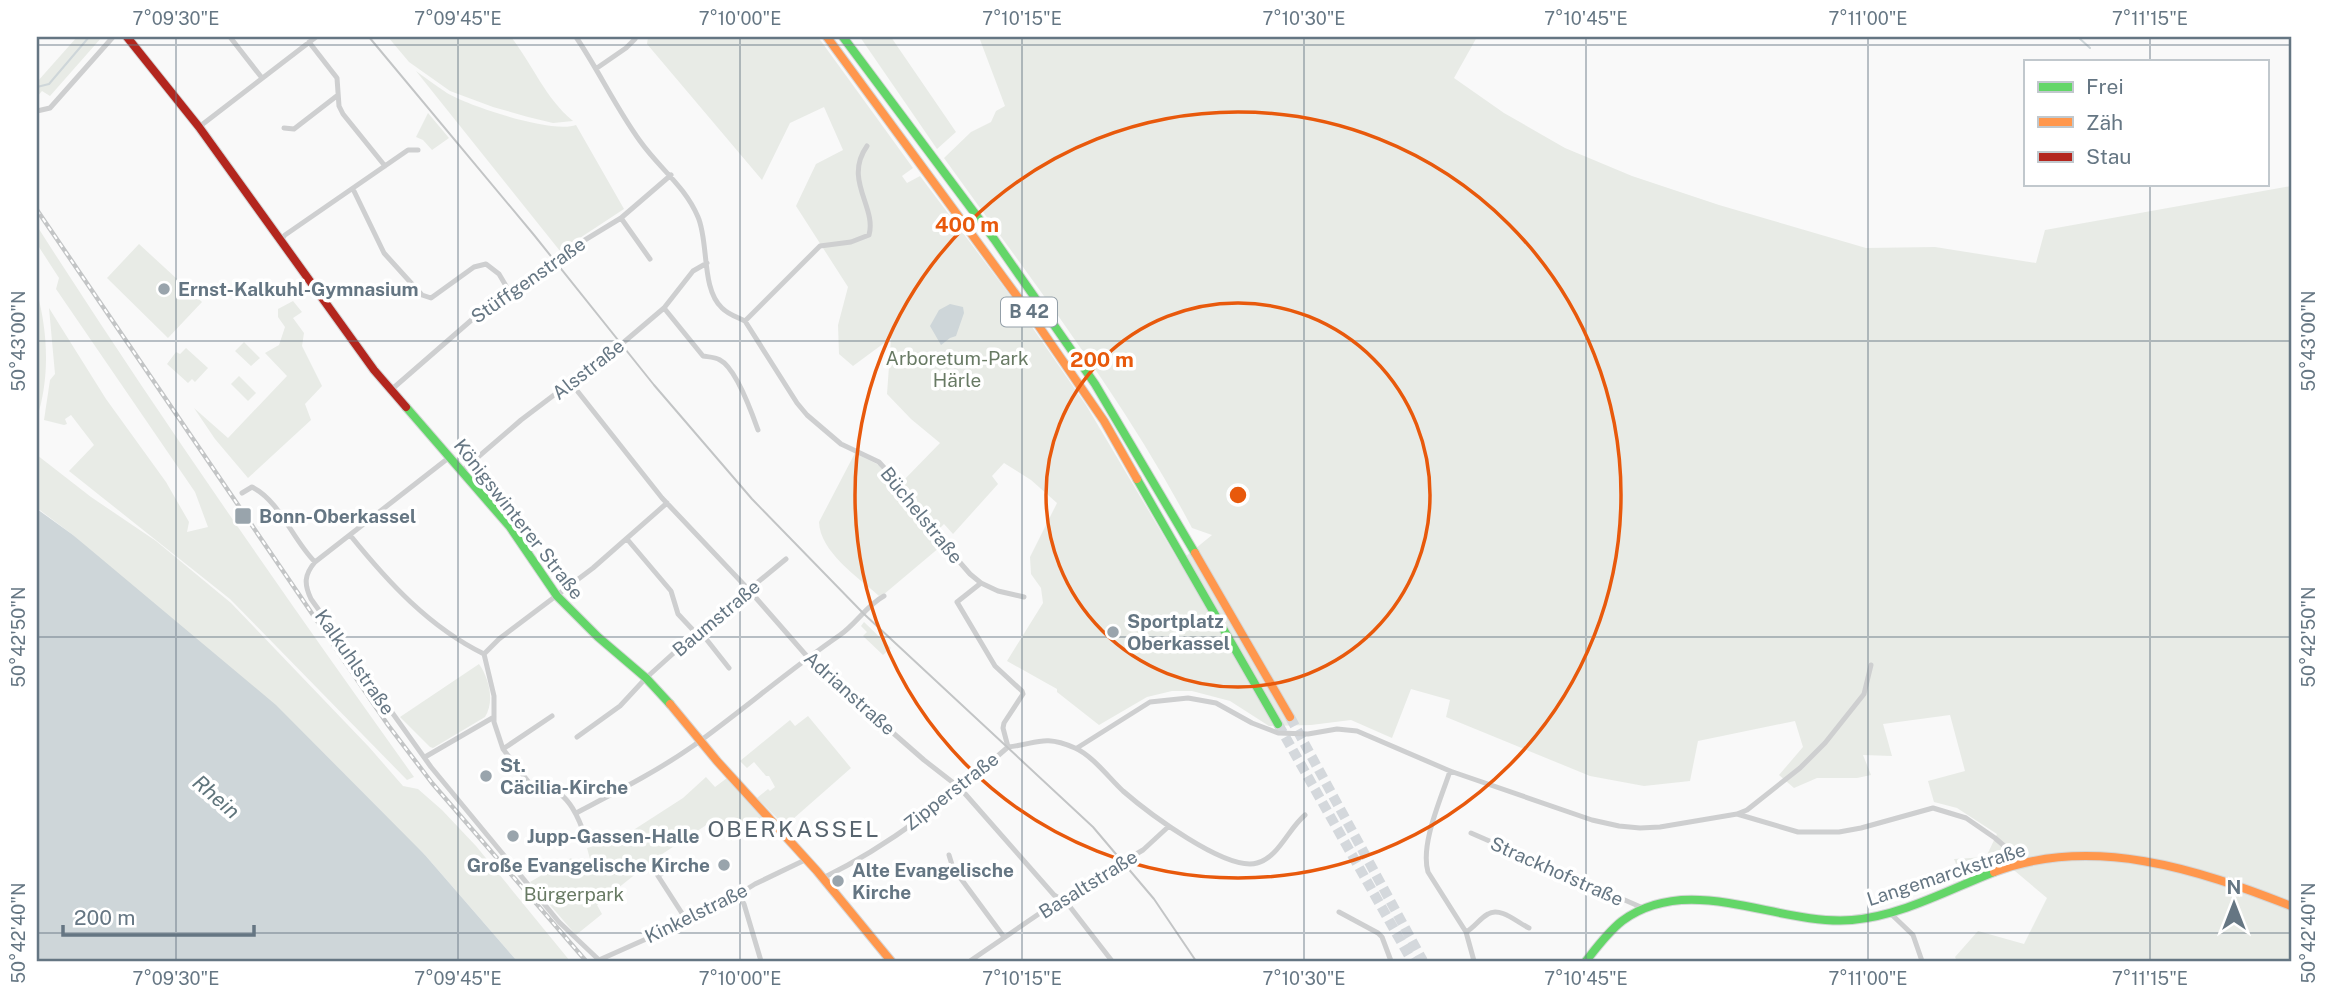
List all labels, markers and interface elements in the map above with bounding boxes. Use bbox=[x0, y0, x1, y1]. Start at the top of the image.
text: 7°09'30"E bbox=[133, 8, 219, 29]
text: 7°09'45"E bbox=[414, 8, 502, 29]
text: 7°10'00"E bbox=[699, 8, 781, 29]
text: 7°10'15"E bbox=[982, 8, 1062, 29]
text: 7°10'30"E bbox=[1262, 8, 1346, 29]
text: 7°10'45"E bbox=[1544, 8, 1628, 29]
text: 7°11'00"E bbox=[1828, 8, 1908, 29]
text: 7°11'15"E bbox=[2112, 8, 2188, 29]
legend bbox=[2024, 60, 2268, 186]
text: Frei bbox=[2086, 74, 2124, 99]
text: Zäh bbox=[2086, 110, 2123, 135]
text: Stau bbox=[2086, 144, 2132, 169]
text: 400 m bbox=[935, 212, 999, 237]
street label: Stüffgenstraße bbox=[467, 232, 589, 328]
place label: Ernst-Kalkuhl-Gymnasium bbox=[178, 278, 419, 300]
marker: Ernst-Kalkuhl-Gymnasium bbox=[156, 281, 172, 297]
text: 50°43'00"N bbox=[8, 290, 29, 392]
text: 50°43'00"N bbox=[2298, 290, 2319, 392]
road number: B 42 bbox=[1001, 298, 1057, 326]
street label: Alsstraße bbox=[548, 334, 628, 404]
park label: Arboretum-Park Härle bbox=[885, 347, 1029, 391]
text: 200 m bbox=[1070, 347, 1134, 372]
street label: Königswinterer Straße bbox=[450, 434, 588, 604]
street label: Büchelstraße bbox=[876, 462, 968, 568]
centre of rings bbox=[1226, 483, 1250, 507]
place label: Bonn-Oberkassel bbox=[259, 505, 416, 527]
marker: Bonn-Oberkassel bbox=[233, 506, 253, 526]
street label: Baumstraße bbox=[668, 575, 764, 661]
text: 50°42'50"N bbox=[8, 586, 29, 688]
text: 50°42'50"N bbox=[2298, 586, 2319, 688]
street label: Kalkuhlstraße bbox=[311, 605, 399, 719]
place label: Sportplatz Oberkassel bbox=[1127, 610, 1230, 654]
marker: Sportplatz Oberkassel bbox=[1105, 624, 1121, 640]
street label: Adrianstraße bbox=[800, 647, 900, 739]
street label: Zipperstraße bbox=[899, 747, 1003, 835]
place label: St. Cäcilia-Kirche bbox=[500, 754, 628, 798]
marker: St. Cäcilia-Kirche bbox=[478, 768, 494, 784]
water label: Rhein bbox=[188, 770, 245, 824]
district label: OBERKASSEL bbox=[707, 815, 881, 842]
place label: Jupp-Gassen-Halle bbox=[527, 825, 699, 847]
marker: Jupp-Gassen-Halle bbox=[505, 828, 521, 844]
street label: Strackhofstraße bbox=[1487, 832, 1627, 910]
street label: Langemarckstraße bbox=[1864, 838, 2028, 910]
street label: Basaltstraße bbox=[1035, 845, 1141, 923]
place label: Große Evangelische Kirche bbox=[467, 854, 710, 876]
marker: Große Evangelische Kirche bbox=[716, 857, 732, 873]
place label: Alte Evangelische Kirche bbox=[852, 859, 1014, 903]
north arrow bbox=[2198, 869, 2268, 939]
marker: Alte Evangelische Kirche bbox=[830, 873, 846, 889]
text: N bbox=[2227, 876, 2241, 898]
street label: Kinkelstraße bbox=[641, 879, 751, 947]
text: 50°42'40"N bbox=[8, 883, 29, 983]
park label: Bürgerpark bbox=[524, 883, 625, 905]
text: 50°42'40"N bbox=[2298, 883, 2319, 983]
scale bar bbox=[63, 893, 254, 937]
text: 200 m bbox=[74, 905, 135, 930]
text: 7°09'30"E bbox=[133, 968, 219, 989]
text: 7°09'45"E bbox=[414, 968, 502, 989]
text: 7°10'00"E bbox=[699, 968, 781, 989]
text: 7°10'15"E bbox=[982, 968, 1062, 989]
text: 7°10'30"E bbox=[1262, 968, 1346, 989]
text: 7°10'45"E bbox=[1544, 968, 1628, 989]
text: 7°11'00"E bbox=[1828, 968, 1908, 989]
text: 7°11'15"E bbox=[2112, 968, 2188, 989]

